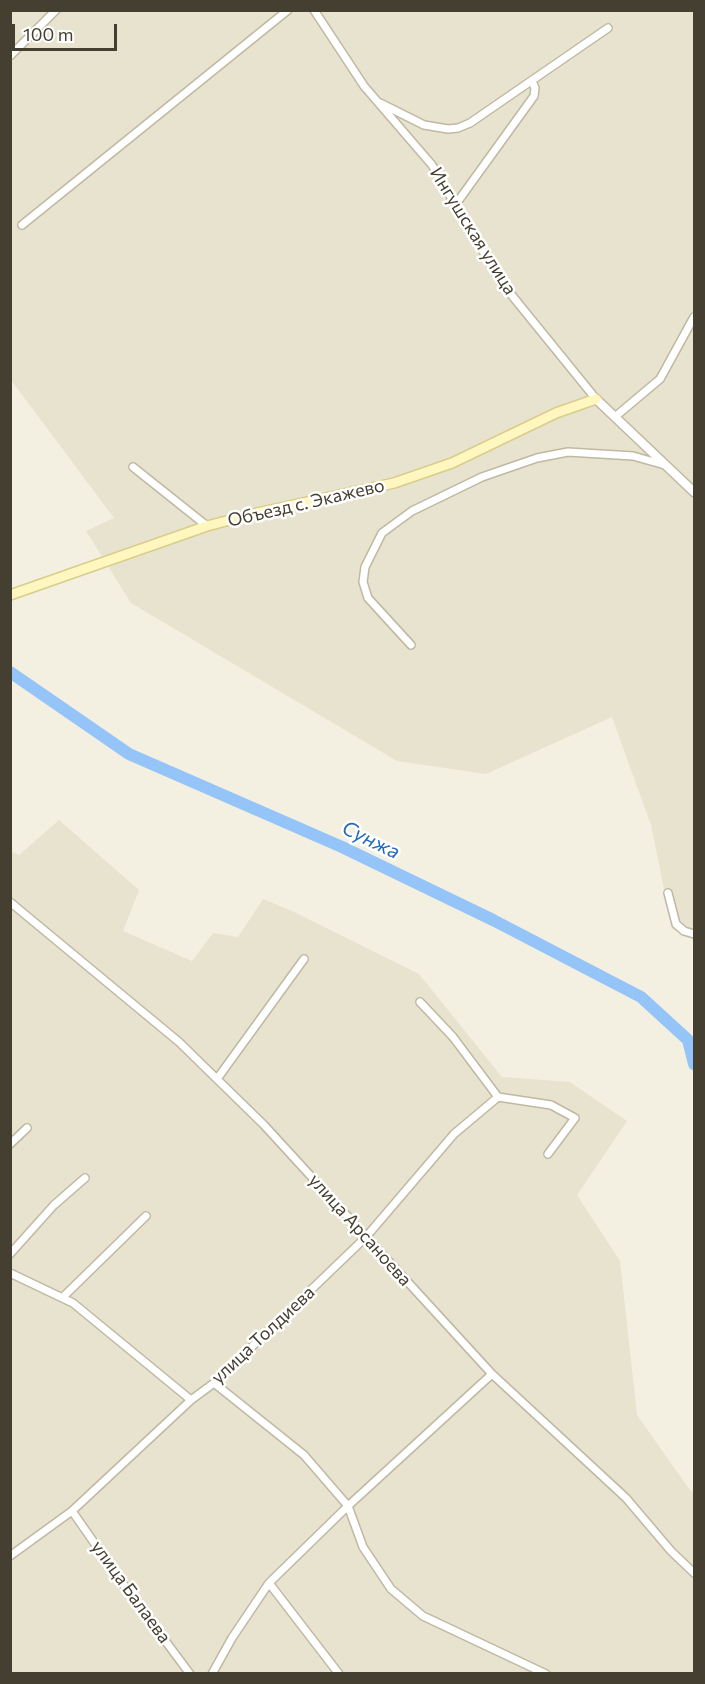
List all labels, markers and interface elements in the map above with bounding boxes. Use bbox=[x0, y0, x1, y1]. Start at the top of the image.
scale bar bbox=[15, 12, 120, 50]
text: 100 m bbox=[23, 23, 73, 45]
street label: Ингушская улица bbox=[425, 163, 521, 299]
street label: Объезд с. Экажево bbox=[225, 474, 387, 532]
water label: Сунжа bbox=[338, 816, 404, 864]
street label: улица Арсаноева bbox=[304, 1170, 416, 1290]
street label: улица Толдиева bbox=[207, 1282, 319, 1388]
street label: улица Балаева bbox=[87, 1537, 175, 1647]

